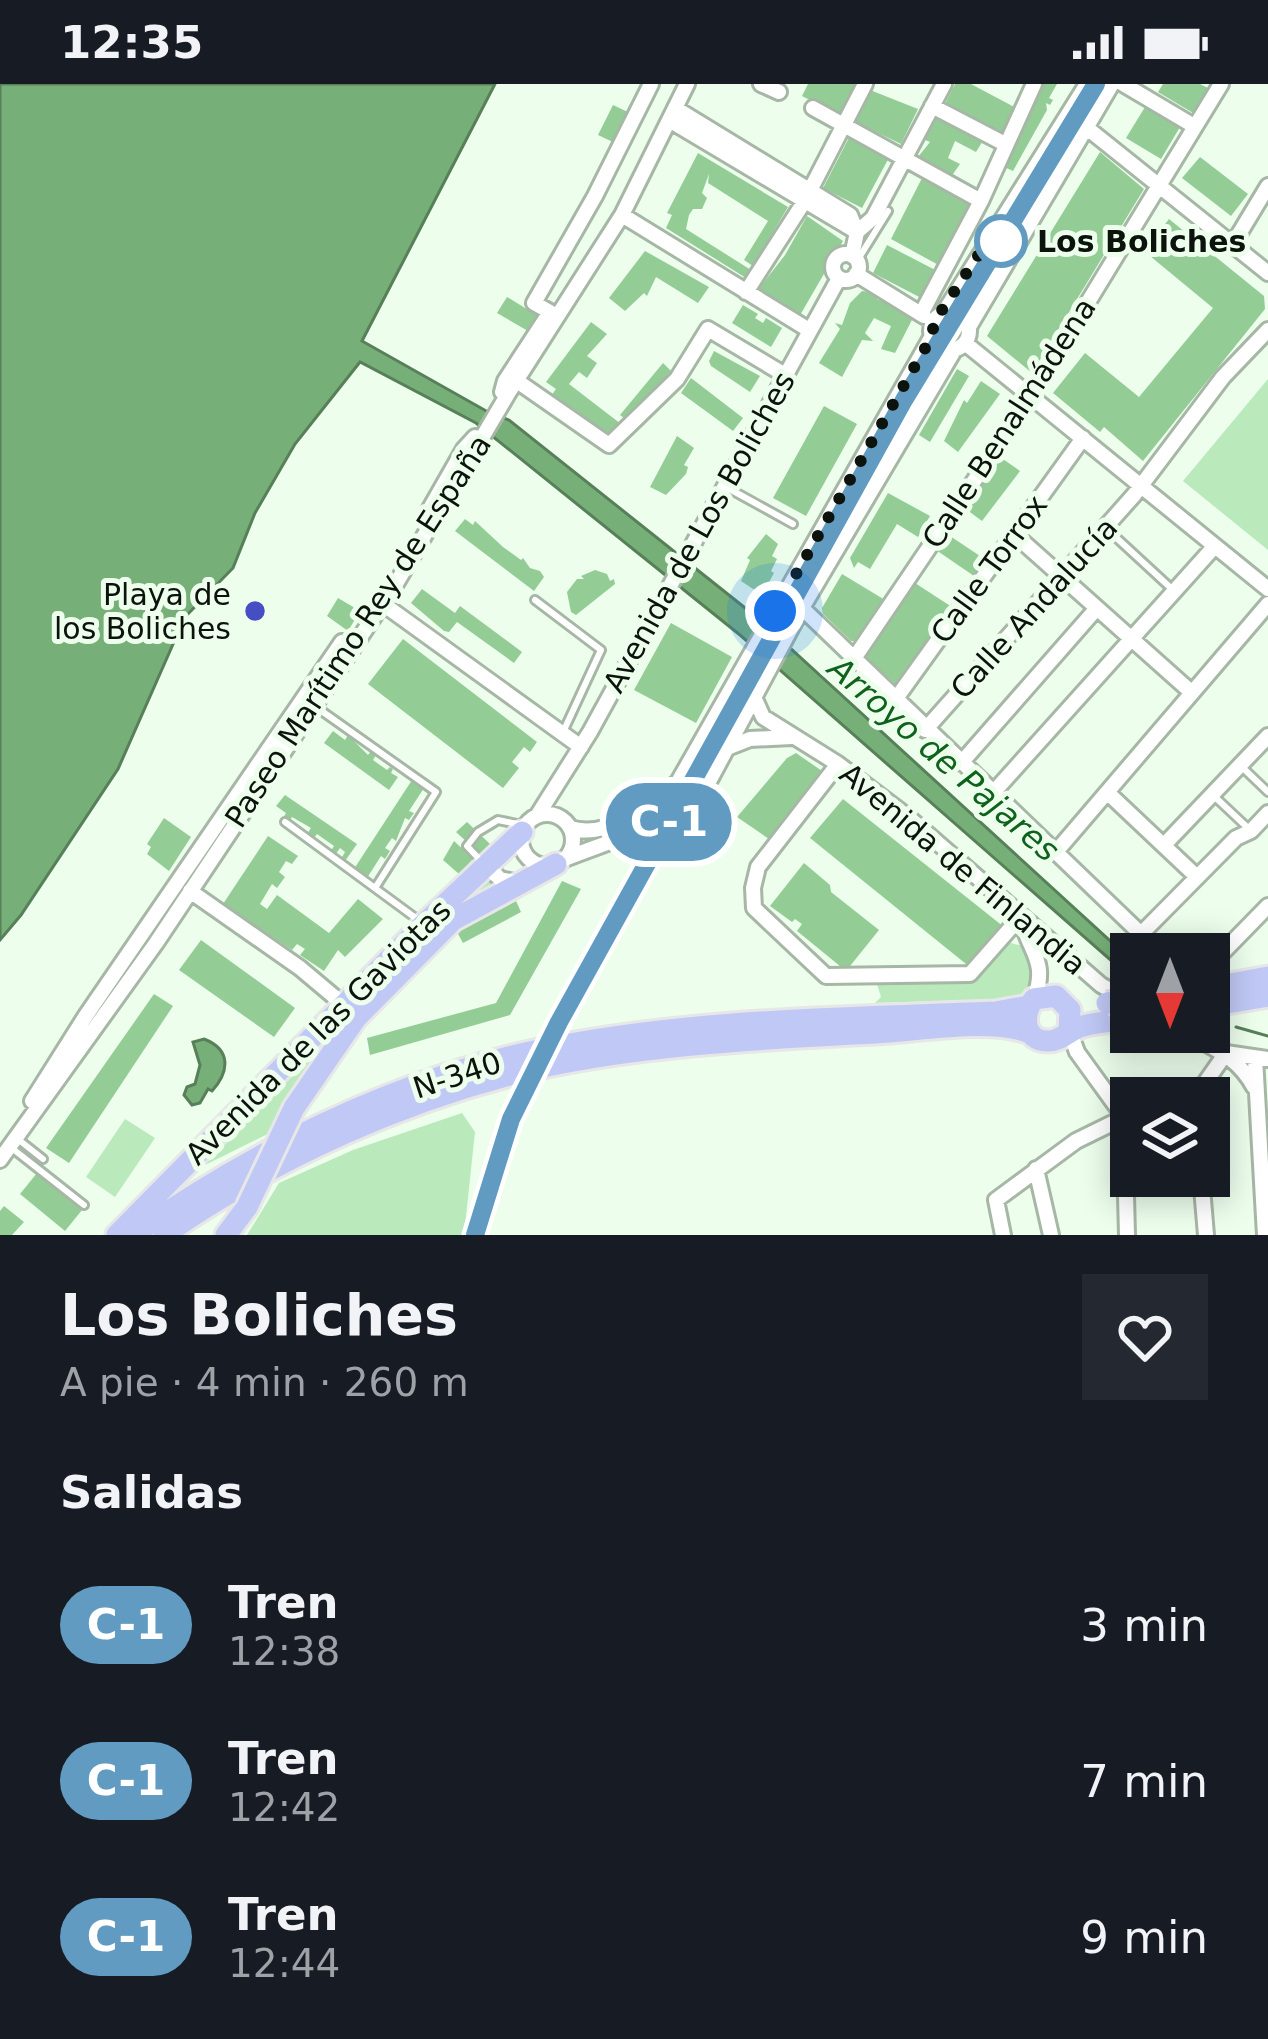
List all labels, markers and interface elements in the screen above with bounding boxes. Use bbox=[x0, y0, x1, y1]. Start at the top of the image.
text: 12:35 bbox=[60, 16, 203, 69]
marker: Los Boliches bbox=[976, 216, 1026, 266]
place label: Los Boliches bbox=[1037, 224, 1246, 259]
street label: Calle Benalmádena bbox=[915, 291, 1103, 555]
street label: Avenida de Los Boliches bbox=[596, 366, 802, 698]
street label: Paseo Marítimo Rey de España bbox=[218, 428, 498, 834]
street label: Calle Torrox bbox=[924, 488, 1054, 650]
street label: Calle Andalucía bbox=[944, 510, 1124, 706]
place label: Playa de los Boliches bbox=[54, 577, 231, 646]
your location bbox=[745, 581, 805, 641]
marker: Playa de los Boliches bbox=[242, 598, 268, 624]
water label: Arroyo de Pajares bbox=[819, 647, 1067, 870]
street label: Avenida de Finlandia bbox=[833, 756, 1093, 982]
line badge: C-1 bbox=[600, 783, 738, 861]
text: C-1 bbox=[630, 797, 708, 846]
street label: Avenida de las Gaviotas bbox=[178, 892, 458, 1172]
north arrow bbox=[1110, 933, 1230, 1053]
map controls bbox=[1110, 933, 1230, 1197]
street label: N-340 bbox=[409, 1044, 505, 1106]
button: layers bbox=[1110, 1077, 1230, 1197]
button: heart bbox=[1082, 1274, 1208, 1400]
text: Los Boliches bbox=[60, 1282, 458, 1348]
text: A pie · 4 min · 260 m bbox=[60, 1360, 469, 1405]
text: Salidas bbox=[60, 1466, 243, 1519]
text: Tren bbox=[228, 1576, 339, 1629]
text: 3 min bbox=[1080, 1599, 1208, 1652]
text: C-1 bbox=[87, 1600, 165, 1649]
text: 12:38 bbox=[228, 1629, 340, 1674]
text: Tren bbox=[228, 1732, 339, 1785]
text: 7 min bbox=[1080, 1755, 1208, 1808]
text: C-1 bbox=[87, 1756, 165, 1805]
text: 12:42 bbox=[228, 1785, 340, 1830]
text: Tren bbox=[228, 1888, 339, 1941]
text: 9 min bbox=[1080, 1911, 1208, 1964]
text: C-1 bbox=[87, 1912, 165, 1961]
text: 12:44 bbox=[228, 1941, 340, 1986]

